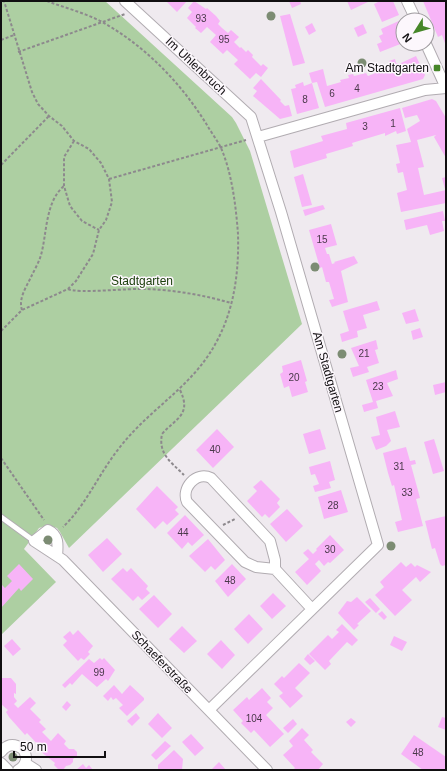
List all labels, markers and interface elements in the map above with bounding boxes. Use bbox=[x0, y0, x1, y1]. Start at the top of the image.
north arrow bbox=[395, 12, 435, 52]
house number: 93 bbox=[195, 13, 207, 24]
text: N bbox=[400, 31, 414, 45]
street label: Im Uhlenbruch bbox=[163, 34, 229, 98]
house number: 95 bbox=[218, 34, 230, 45]
place label: Am Stadtgarten bbox=[346, 61, 429, 75]
marker: Am Stadtgarten bbox=[432, 63, 442, 73]
house number: 4 bbox=[354, 83, 360, 94]
house number: 6 bbox=[329, 88, 335, 99]
house number: 8 bbox=[302, 94, 308, 105]
house number: 1 bbox=[390, 118, 396, 129]
house number: 3 bbox=[362, 121, 368, 132]
house number: 15 bbox=[316, 234, 328, 245]
park label: Stadtgarten bbox=[111, 274, 173, 288]
street label: Am Stadtgarten bbox=[310, 330, 346, 414]
house number: 21 bbox=[358, 348, 370, 359]
house number: 20 bbox=[288, 372, 300, 383]
house number: 23 bbox=[372, 381, 384, 392]
house number: 40 bbox=[209, 444, 221, 455]
house number: 31 bbox=[393, 461, 405, 472]
house number: 33 bbox=[401, 487, 413, 498]
house number: 28 bbox=[327, 500, 339, 511]
house number: 44 bbox=[177, 527, 189, 538]
house number: 30 bbox=[324, 544, 336, 555]
house number: 48 bbox=[224, 575, 236, 586]
street label: Schaeferstraße bbox=[128, 628, 196, 697]
house number: 99 bbox=[93, 667, 105, 678]
house number: 104 bbox=[246, 713, 263, 724]
scale bar bbox=[14, 733, 105, 759]
text: 50 m bbox=[20, 740, 47, 754]
house number: 48 bbox=[412, 747, 424, 758]

